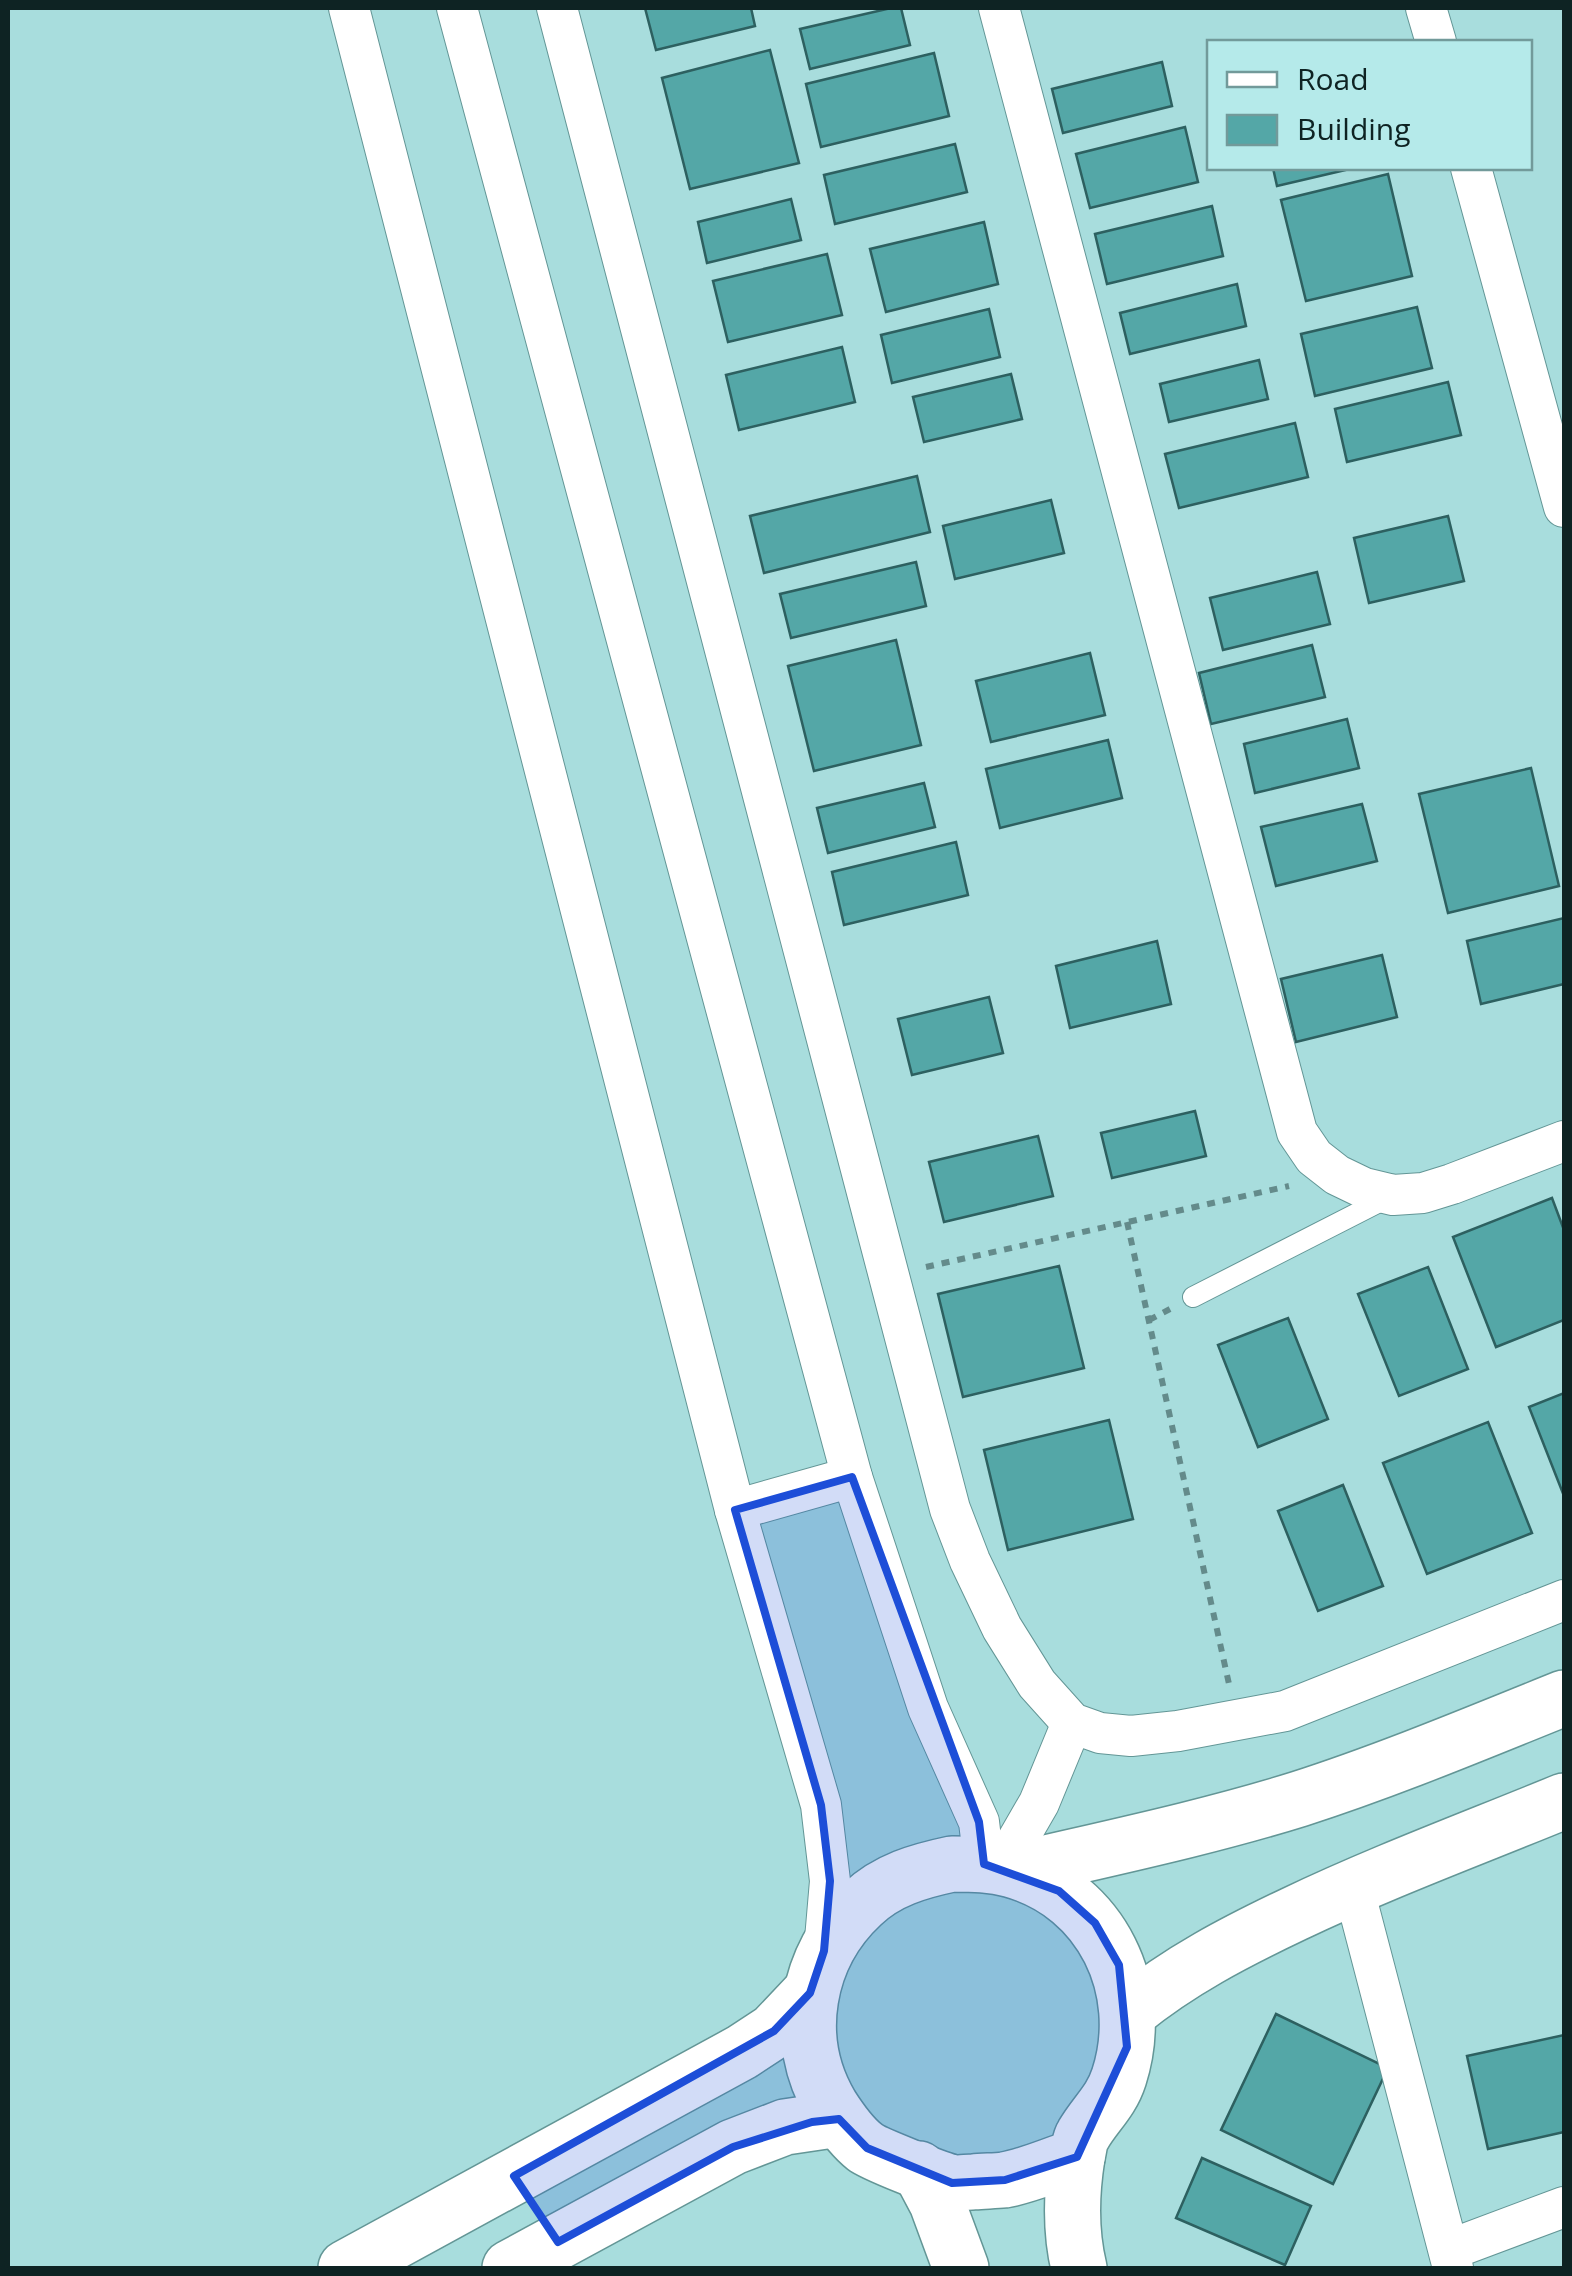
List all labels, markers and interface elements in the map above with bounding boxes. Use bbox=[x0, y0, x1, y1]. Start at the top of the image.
legend bbox=[1207, 40, 1532, 170]
text: Road bbox=[1297, 58, 1369, 99]
text: Building bbox=[1297, 108, 1411, 149]

